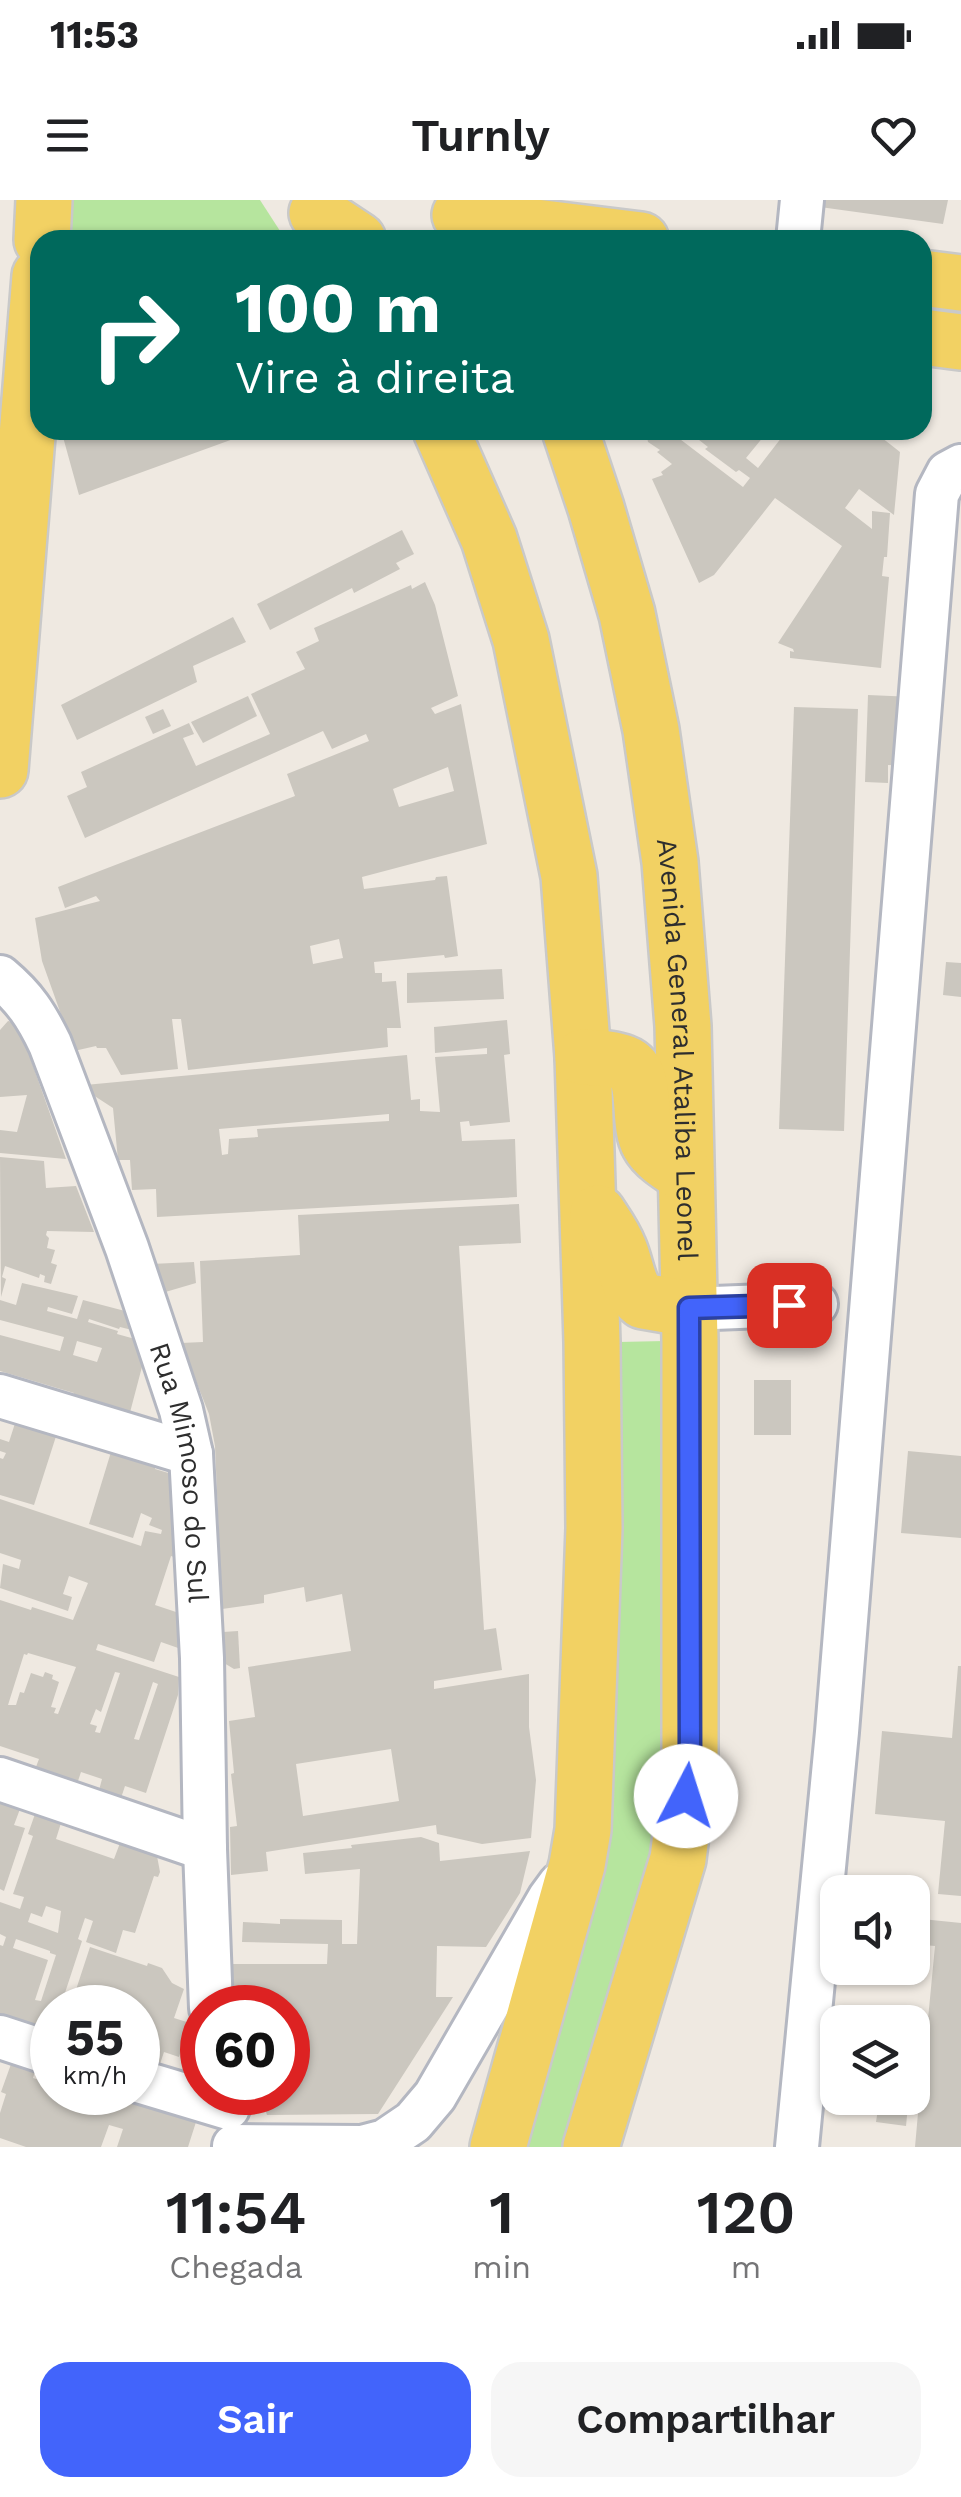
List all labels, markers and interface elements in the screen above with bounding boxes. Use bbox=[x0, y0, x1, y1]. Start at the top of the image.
text: 11:53 bbox=[50, 13, 139, 57]
icon: menu bbox=[40, 108, 95, 163]
icon: heart bbox=[866, 108, 921, 163]
text: Turnly bbox=[411, 109, 550, 162]
text: 100 m bbox=[235, 267, 441, 349]
icon: right bbox=[70, 270, 200, 400]
text: Vire à direita bbox=[235, 351, 515, 404]
street label: Avenida General Ataliba Leonel bbox=[650, 836, 705, 1261]
pin bbox=[747, 1263, 832, 1348]
icon: arrive bbox=[762, 1278, 817, 1333]
street label: Rua Mimoso do Sul bbox=[143, 1338, 216, 1604]
position arrow bbox=[634, 1744, 738, 1848]
map controls bbox=[820, 1875, 930, 2115]
button: sound bbox=[820, 1875, 930, 1985]
speed limit sign: 60 bbox=[180, 1985, 310, 2115]
button: layers bbox=[820, 2005, 930, 2115]
text: 55 bbox=[66, 2008, 124, 2067]
text: km/h bbox=[63, 2061, 127, 2090]
text: 11:54 bbox=[166, 2177, 307, 2248]
text: 1 bbox=[489, 2177, 514, 2248]
text: 120 bbox=[697, 2177, 795, 2248]
text: Chegada bbox=[169, 2248, 303, 2286]
text: min bbox=[472, 2248, 531, 2286]
text: m bbox=[731, 2248, 761, 2286]
button: Sair bbox=[40, 2362, 471, 2477]
button: Compartilhar bbox=[491, 2362, 921, 2477]

